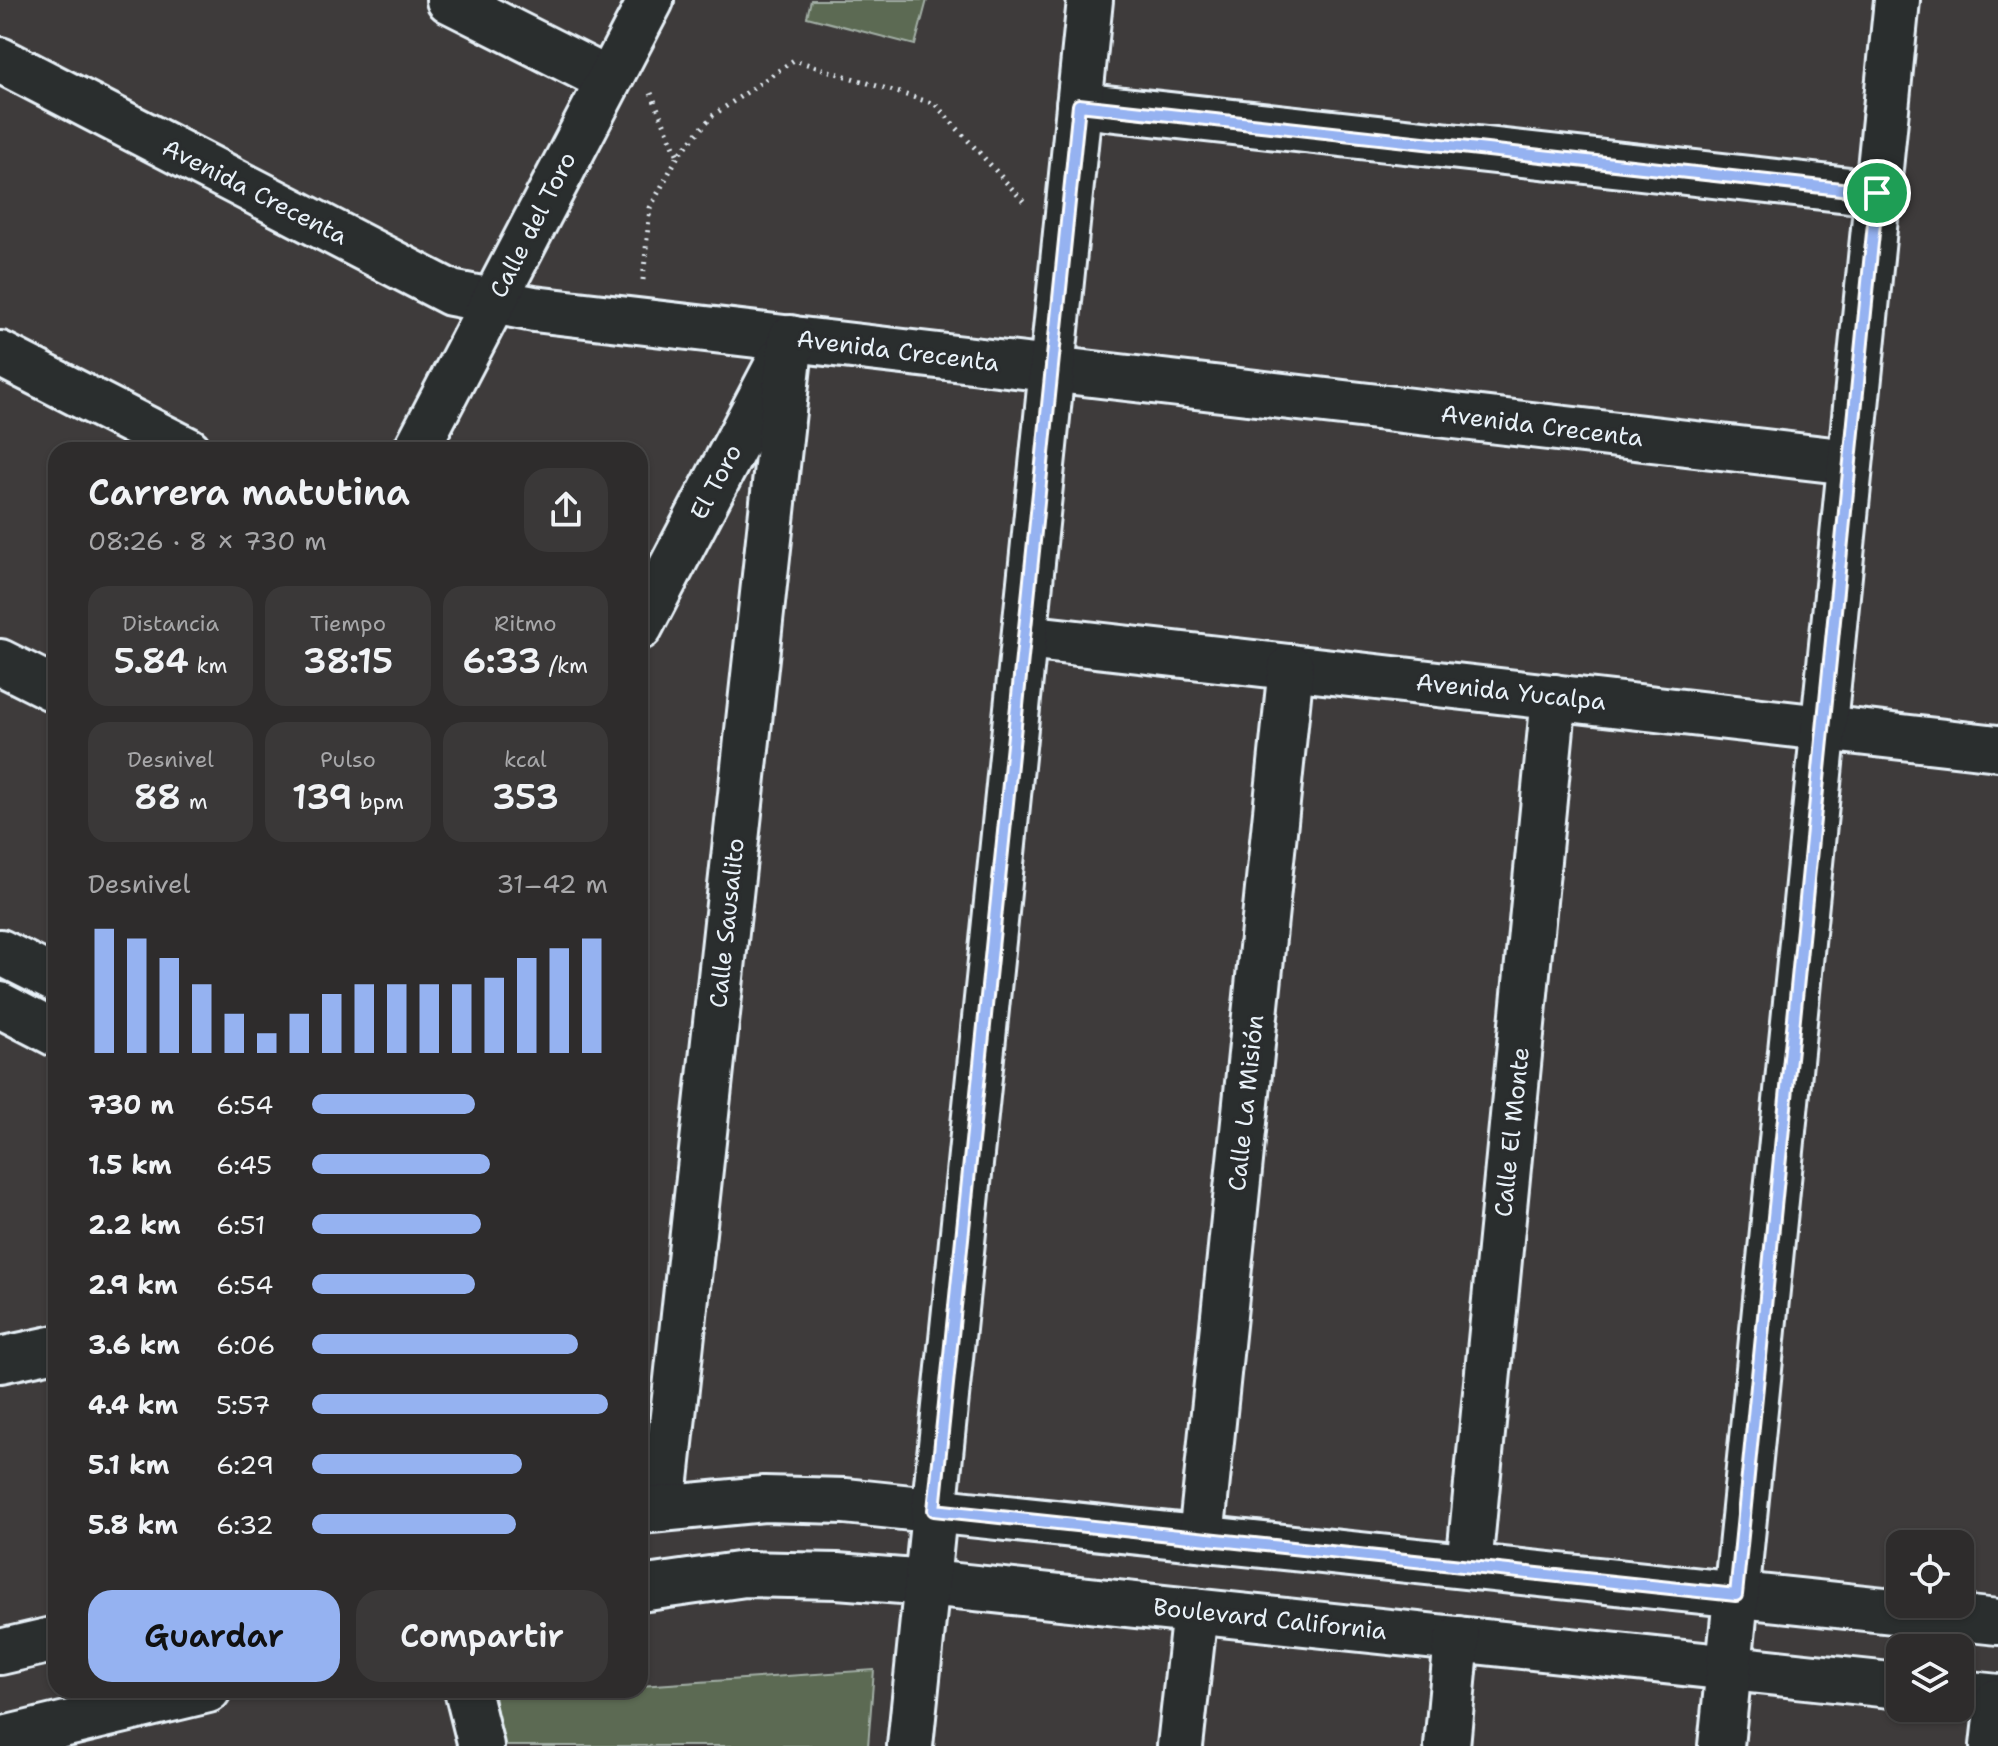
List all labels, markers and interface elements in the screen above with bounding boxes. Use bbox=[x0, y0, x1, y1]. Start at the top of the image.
street label: Avenida Crecenta bbox=[157, 132, 353, 253]
street label: Calle del Toro bbox=[482, 146, 584, 304]
pin bbox=[1843, 159, 1911, 227]
icon: arrive bbox=[1855, 171, 1899, 215]
street label: Avenida Crecenta bbox=[795, 323, 1001, 379]
street label: Avenida Crecenta bbox=[1439, 398, 1645, 454]
street label: El Toro bbox=[683, 439, 749, 525]
text: Carrera matutina bbox=[88, 468, 410, 517]
button: share bbox=[524, 468, 608, 552]
text: 08:26 · 8 × 730 m bbox=[88, 523, 327, 558]
text: Distancia bbox=[122, 609, 219, 638]
text: Tiempo bbox=[310, 609, 386, 638]
text: Ritmo bbox=[494, 609, 557, 638]
text: 5.84 bbox=[114, 638, 189, 684]
text: 38:15 bbox=[303, 638, 393, 684]
text: 6:33 bbox=[463, 638, 541, 684]
text: km bbox=[189, 651, 228, 680]
text: /km bbox=[541, 651, 588, 680]
street label: Avenida Yucalpa bbox=[1414, 666, 1608, 718]
text: Desnivel bbox=[127, 745, 214, 774]
text: Pulso bbox=[320, 745, 376, 774]
text: kcal bbox=[504, 745, 547, 774]
text: 88 bbox=[134, 774, 181, 820]
text: 139 bbox=[292, 774, 352, 820]
text: 353 bbox=[492, 774, 559, 820]
text: m bbox=[181, 787, 208, 816]
text: bpm bbox=[352, 787, 404, 816]
street label: Calle Sausalito bbox=[702, 836, 752, 1010]
text: Desnivel bbox=[88, 866, 190, 901]
text: 31–42 m bbox=[496, 866, 608, 901]
street label: Calle La Misión bbox=[1221, 1013, 1271, 1193]
street label: Calle El Monte bbox=[1487, 1046, 1537, 1218]
text: 730 m bbox=[88, 1087, 174, 1122]
text: 6:54 bbox=[216, 1087, 273, 1122]
text: 1.5 km bbox=[88, 1147, 172, 1182]
text: 6:45 bbox=[216, 1147, 272, 1182]
text: 2.2 km bbox=[88, 1207, 181, 1242]
text: 6:51 bbox=[216, 1207, 266, 1242]
text: 2.9 km bbox=[88, 1267, 178, 1302]
text: 6:54 bbox=[216, 1267, 273, 1302]
text: 3.6 km bbox=[88, 1327, 180, 1362]
text: 6:06 bbox=[216, 1327, 275, 1362]
text: 4.4 km bbox=[88, 1387, 178, 1422]
text: 5:57 bbox=[216, 1387, 270, 1422]
text: 5.1 km bbox=[88, 1447, 170, 1482]
text: 6:29 bbox=[216, 1447, 274, 1482]
text: 5.8 km bbox=[88, 1507, 178, 1542]
text: 6:32 bbox=[216, 1507, 274, 1542]
map controls bbox=[1886, 1530, 1974, 1722]
button: locate bbox=[1886, 1530, 1974, 1618]
button: Guardar bbox=[88, 1590, 340, 1682]
button: Compartir bbox=[356, 1590, 608, 1682]
street label: Boulevard California bbox=[1152, 1591, 1389, 1647]
button: layers bbox=[1886, 1634, 1974, 1722]

